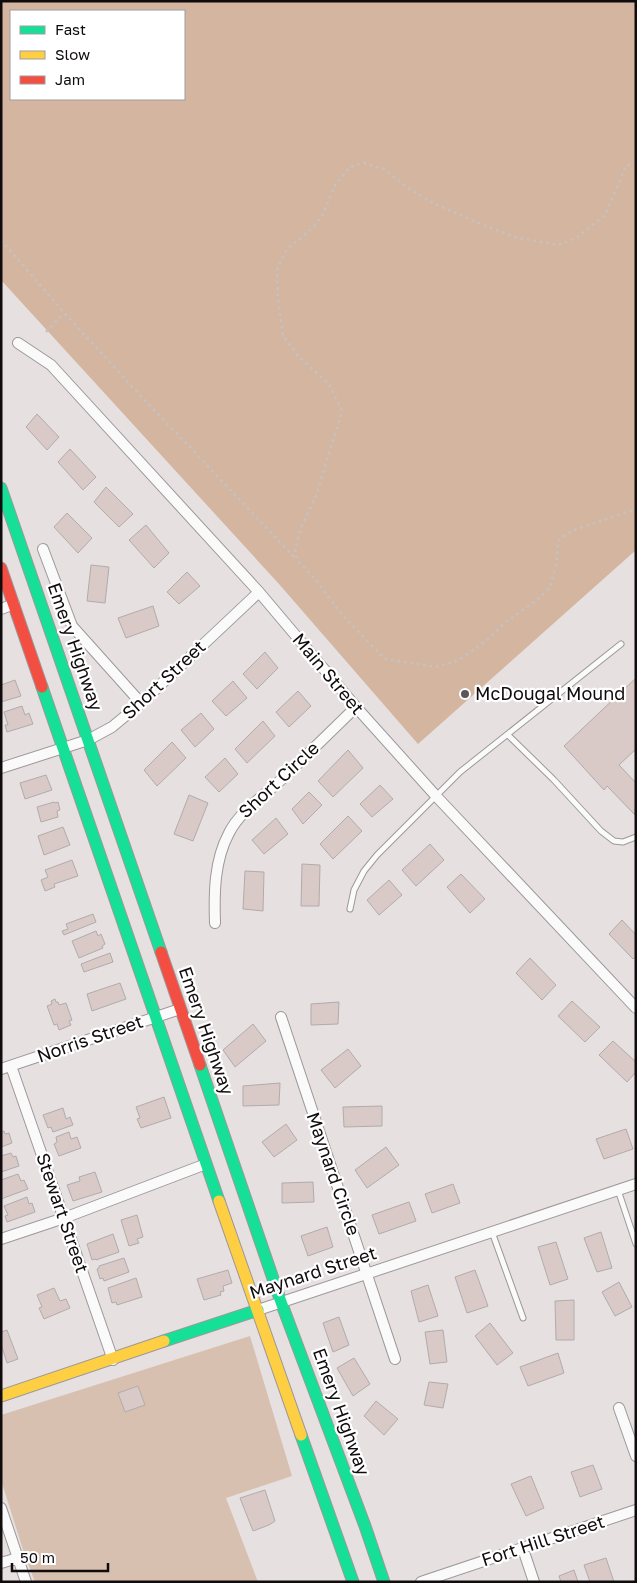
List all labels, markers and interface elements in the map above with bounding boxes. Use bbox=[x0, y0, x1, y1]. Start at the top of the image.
legend bbox=[10, 10, 185, 100]
text: Fast bbox=[55, 20, 86, 38]
text: Slow bbox=[55, 45, 90, 63]
text: Jam bbox=[55, 70, 85, 88]
street label: Emery Highway bbox=[44, 580, 108, 714]
street label: Main Street bbox=[288, 628, 369, 718]
street label: Short Street bbox=[117, 635, 209, 723]
place label: McDougal Mound bbox=[475, 682, 625, 704]
marker: McDougal Mound bbox=[459, 688, 471, 700]
street label: Short Circle bbox=[233, 736, 323, 822]
street label: Emery Highway bbox=[175, 964, 239, 1098]
street label: Norris Street bbox=[34, 1010, 146, 1066]
street label: Maynard Circle bbox=[303, 1109, 365, 1238]
street label: Stewart Street bbox=[32, 1150, 94, 1276]
street label: Maynard Street bbox=[246, 1241, 379, 1303]
street label: Emery Highway bbox=[309, 1345, 375, 1478]
street label: Fort Hill Street bbox=[478, 1510, 607, 1570]
scale bar bbox=[12, 1540, 109, 1572]
text: 50 m bbox=[20, 1548, 55, 1566]

